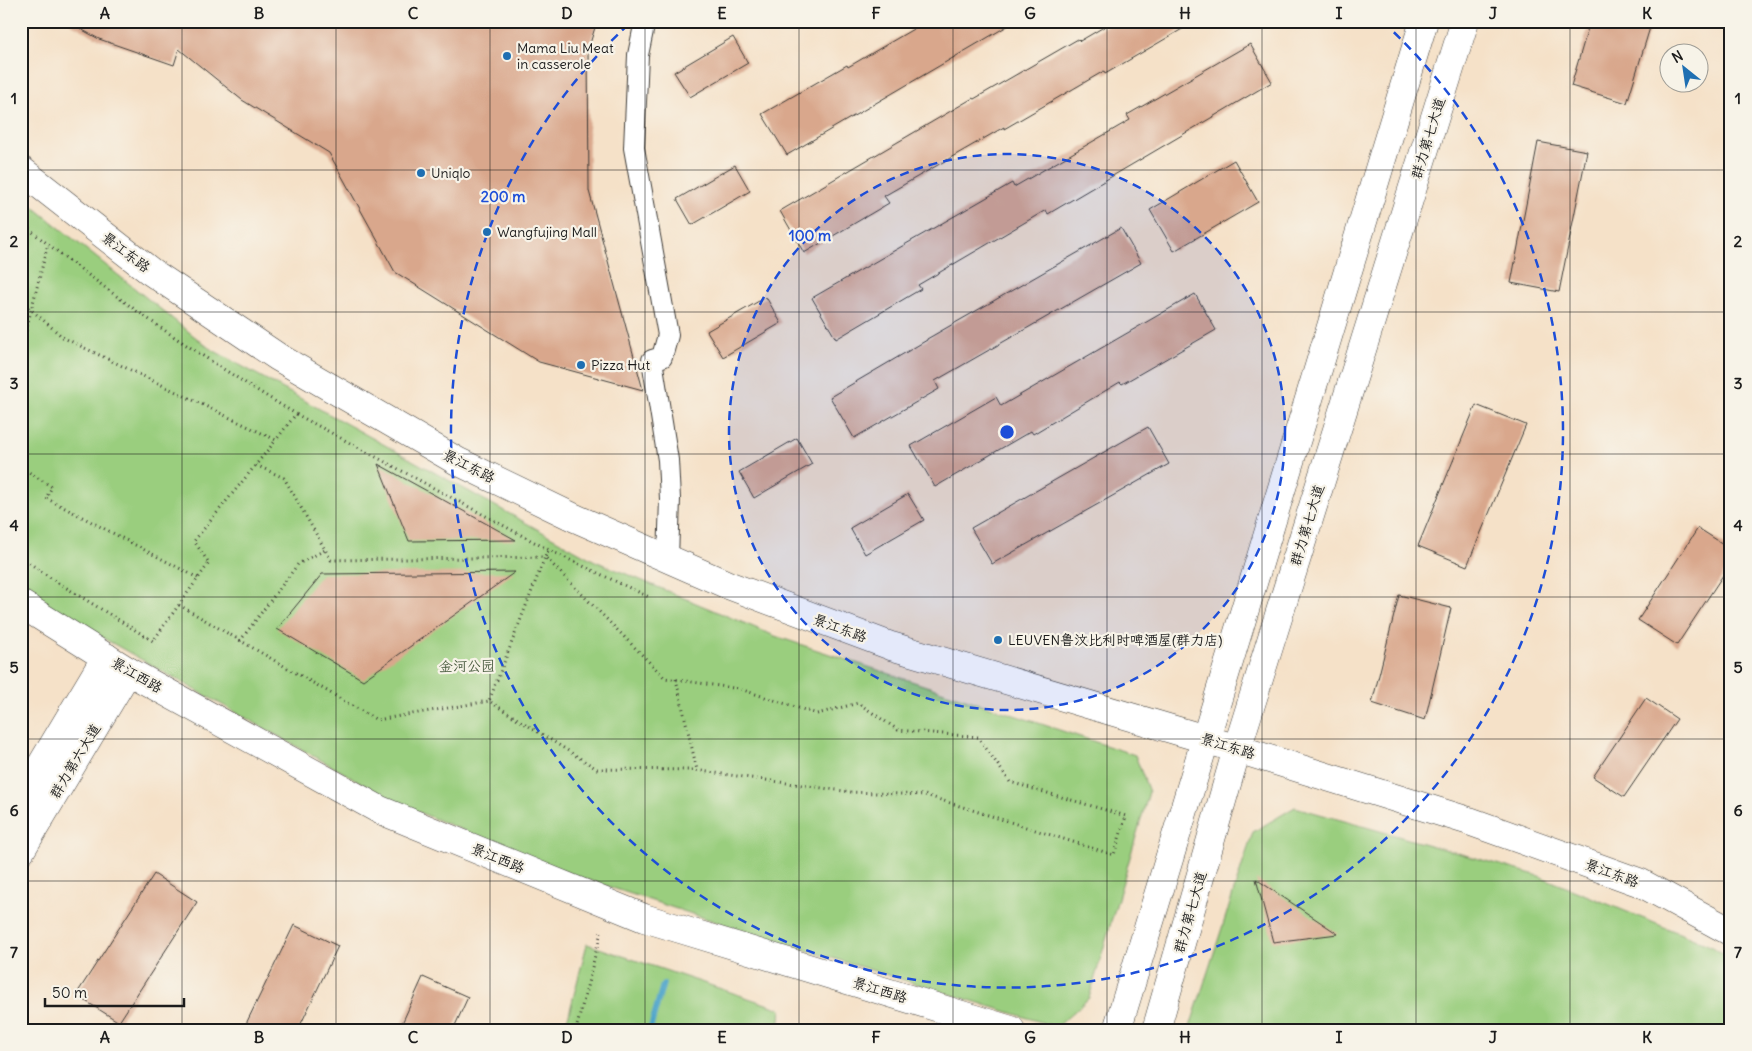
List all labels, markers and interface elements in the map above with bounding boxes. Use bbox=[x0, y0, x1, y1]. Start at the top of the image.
text: A bbox=[100, 3, 110, 23]
text: B bbox=[254, 3, 265, 23]
text: C bbox=[408, 3, 419, 23]
text: D bbox=[561, 3, 573, 23]
text: E bbox=[717, 3, 727, 23]
text: F bbox=[871, 3, 881, 23]
text: G bbox=[1024, 3, 1036, 23]
text: H bbox=[1179, 3, 1191, 23]
text: I bbox=[1336, 3, 1343, 23]
text: J bbox=[1489, 3, 1498, 23]
text: K bbox=[1642, 3, 1652, 23]
place label: Mama Liu Meat in casserole bbox=[517, 39, 614, 73]
north arrow bbox=[1660, 42, 1710, 92]
text: N bbox=[1669, 47, 1686, 67]
marker: Mama Liu Meat in casserole bbox=[501, 50, 513, 62]
text: 1 bbox=[11, 88, 17, 108]
text: 1 bbox=[1735, 88, 1741, 108]
street label: 群力第七大道 bbox=[1407, 95, 1449, 181]
place label: Uniqlo bbox=[431, 164, 471, 182]
marker: Uniqlo bbox=[415, 167, 427, 179]
text: 200 m bbox=[481, 187, 525, 206]
place label: Wangfujing Mall bbox=[497, 223, 597, 241]
marker: Wangfujing Mall bbox=[481, 226, 493, 238]
text: 100 m bbox=[789, 226, 831, 245]
street label: 景江东路 bbox=[98, 228, 154, 276]
text: 2 bbox=[10, 231, 19, 251]
text: 2 bbox=[1734, 231, 1743, 251]
place label: Pizza Hut bbox=[591, 356, 650, 374]
marker: Pizza Hut bbox=[575, 359, 587, 371]
text: 3 bbox=[9, 373, 19, 393]
text: 3 bbox=[1733, 373, 1743, 393]
centre of rings bbox=[998, 423, 1016, 441]
street label: 景江东路 bbox=[440, 445, 498, 487]
street label: 群力第七大道 bbox=[1286, 482, 1328, 568]
text: 4 bbox=[9, 515, 19, 535]
text: 4 bbox=[1733, 515, 1743, 535]
street label: 景江东路 bbox=[811, 610, 869, 646]
place label: LEUVEN鲁汶比利时啤酒屋(群力店) bbox=[1008, 631, 1223, 649]
marker: LEUVEN鲁汶比利时啤酒屋(群力店) bbox=[992, 634, 1004, 646]
street label: 景江西路 bbox=[108, 653, 166, 697]
text: 5 bbox=[9, 657, 19, 677]
park label: 金河公园 bbox=[439, 657, 495, 675]
text: 5 bbox=[1733, 657, 1743, 677]
street label: 群力第六大道 bbox=[46, 720, 104, 802]
street label: 景江东路 bbox=[1199, 729, 1257, 763]
text: 6 bbox=[9, 800, 19, 820]
text: 6 bbox=[1733, 800, 1743, 820]
street label: 景江西路 bbox=[469, 839, 527, 877]
street label: 景江东路 bbox=[1583, 855, 1641, 891]
street label: 群力第七大道 bbox=[1170, 869, 1210, 955]
text: 7 bbox=[10, 942, 18, 962]
text: 7 bbox=[1734, 942, 1742, 962]
street label: 景江西路 bbox=[851, 973, 909, 1007]
scale bar bbox=[45, 976, 184, 1008]
text: 50 m bbox=[52, 983, 87, 1002]
text: A bbox=[100, 1027, 110, 1047]
text: B bbox=[254, 1027, 265, 1047]
text: C bbox=[408, 1027, 419, 1047]
text: D bbox=[561, 1027, 573, 1047]
text: E bbox=[717, 1027, 727, 1047]
text: F bbox=[871, 1027, 881, 1047]
text: G bbox=[1024, 1027, 1036, 1047]
text: H bbox=[1179, 1027, 1191, 1047]
text: I bbox=[1336, 1027, 1343, 1047]
text: J bbox=[1489, 1027, 1498, 1047]
text: K bbox=[1642, 1027, 1652, 1047]

